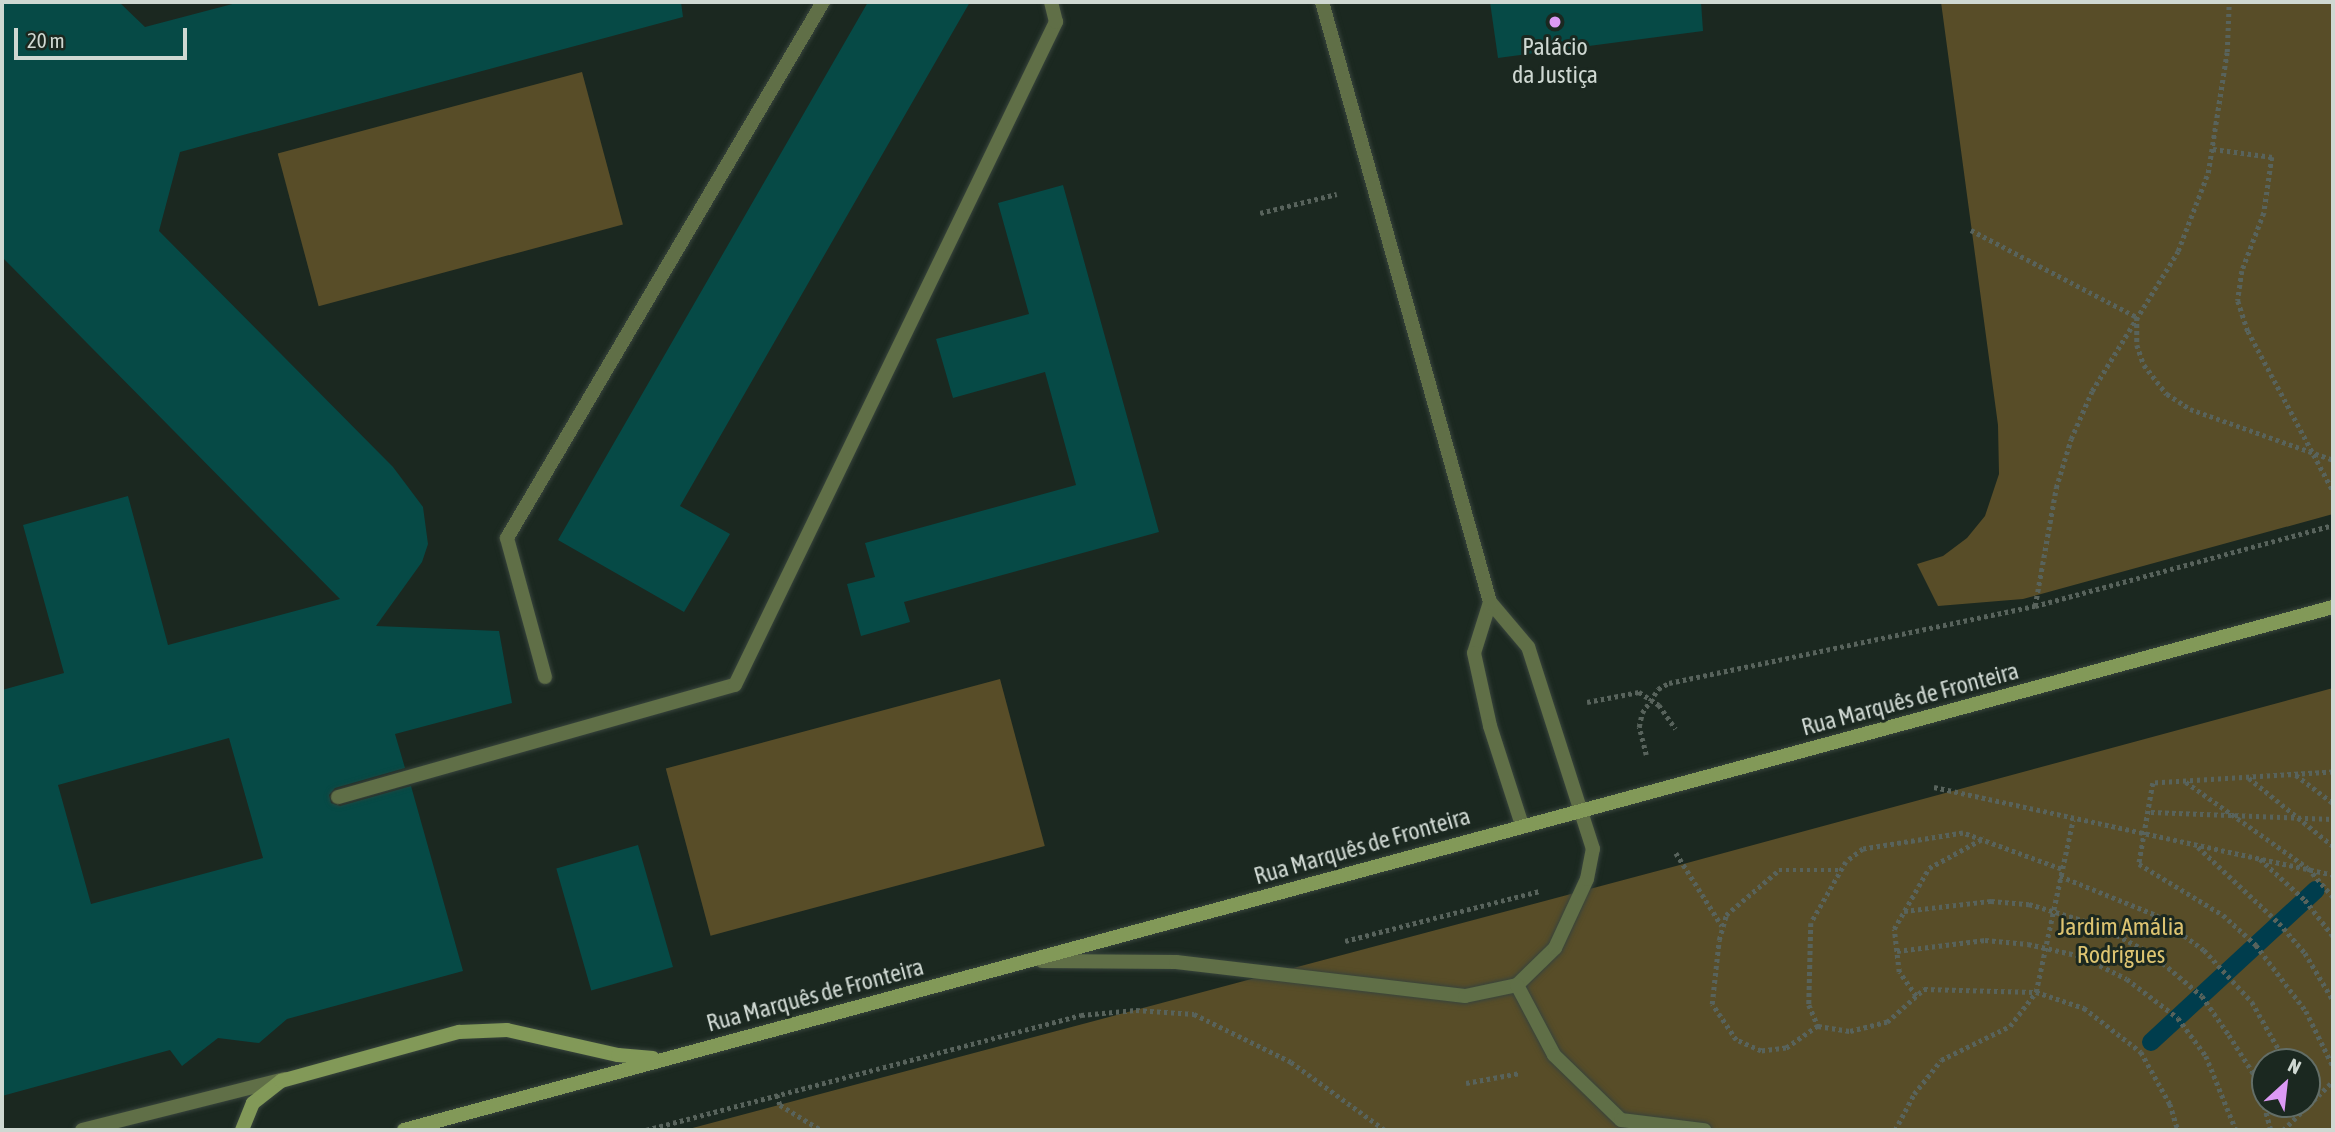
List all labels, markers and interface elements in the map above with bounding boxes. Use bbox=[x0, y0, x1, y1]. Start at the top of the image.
scale bar bbox=[18, 14, 191, 58]
marker: Palácio da Justiça bbox=[1547, 14, 1563, 30]
text: 20 m bbox=[27, 28, 65, 52]
place label: Palácio da Justiça bbox=[1512, 33, 1598, 89]
street label: Rua Marquês de Fronteira bbox=[1798, 656, 2022, 742]
street label: Rua Marquês de Fronteira bbox=[1251, 801, 1473, 891]
park label: Jardim Amália Rodrigues bbox=[2058, 913, 2184, 969]
street label: Rua Marquês de Fronteira bbox=[703, 952, 927, 1038]
north arrow bbox=[2251, 1048, 2321, 1118]
text: N bbox=[2285, 1054, 2305, 1078]

